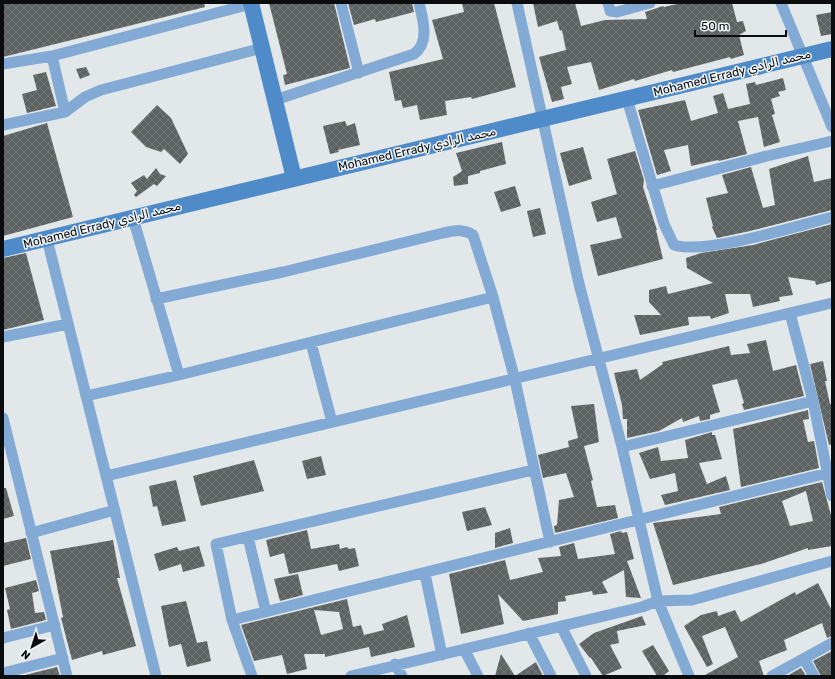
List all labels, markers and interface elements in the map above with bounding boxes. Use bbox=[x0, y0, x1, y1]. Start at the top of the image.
scale bar bbox=[695, 12, 786, 38]
text: 50 m bbox=[701, 19, 729, 33]
street label: Mohamed Errady محمد الرادي bbox=[652, 47, 813, 100]
street label: Mohamed Errady محمد الرادي bbox=[337, 124, 498, 175]
street label: Mohamed Errady محمد الرادي bbox=[22, 199, 183, 252]
north arrow bbox=[12, 627, 52, 667]
text: N bbox=[19, 647, 33, 662]

